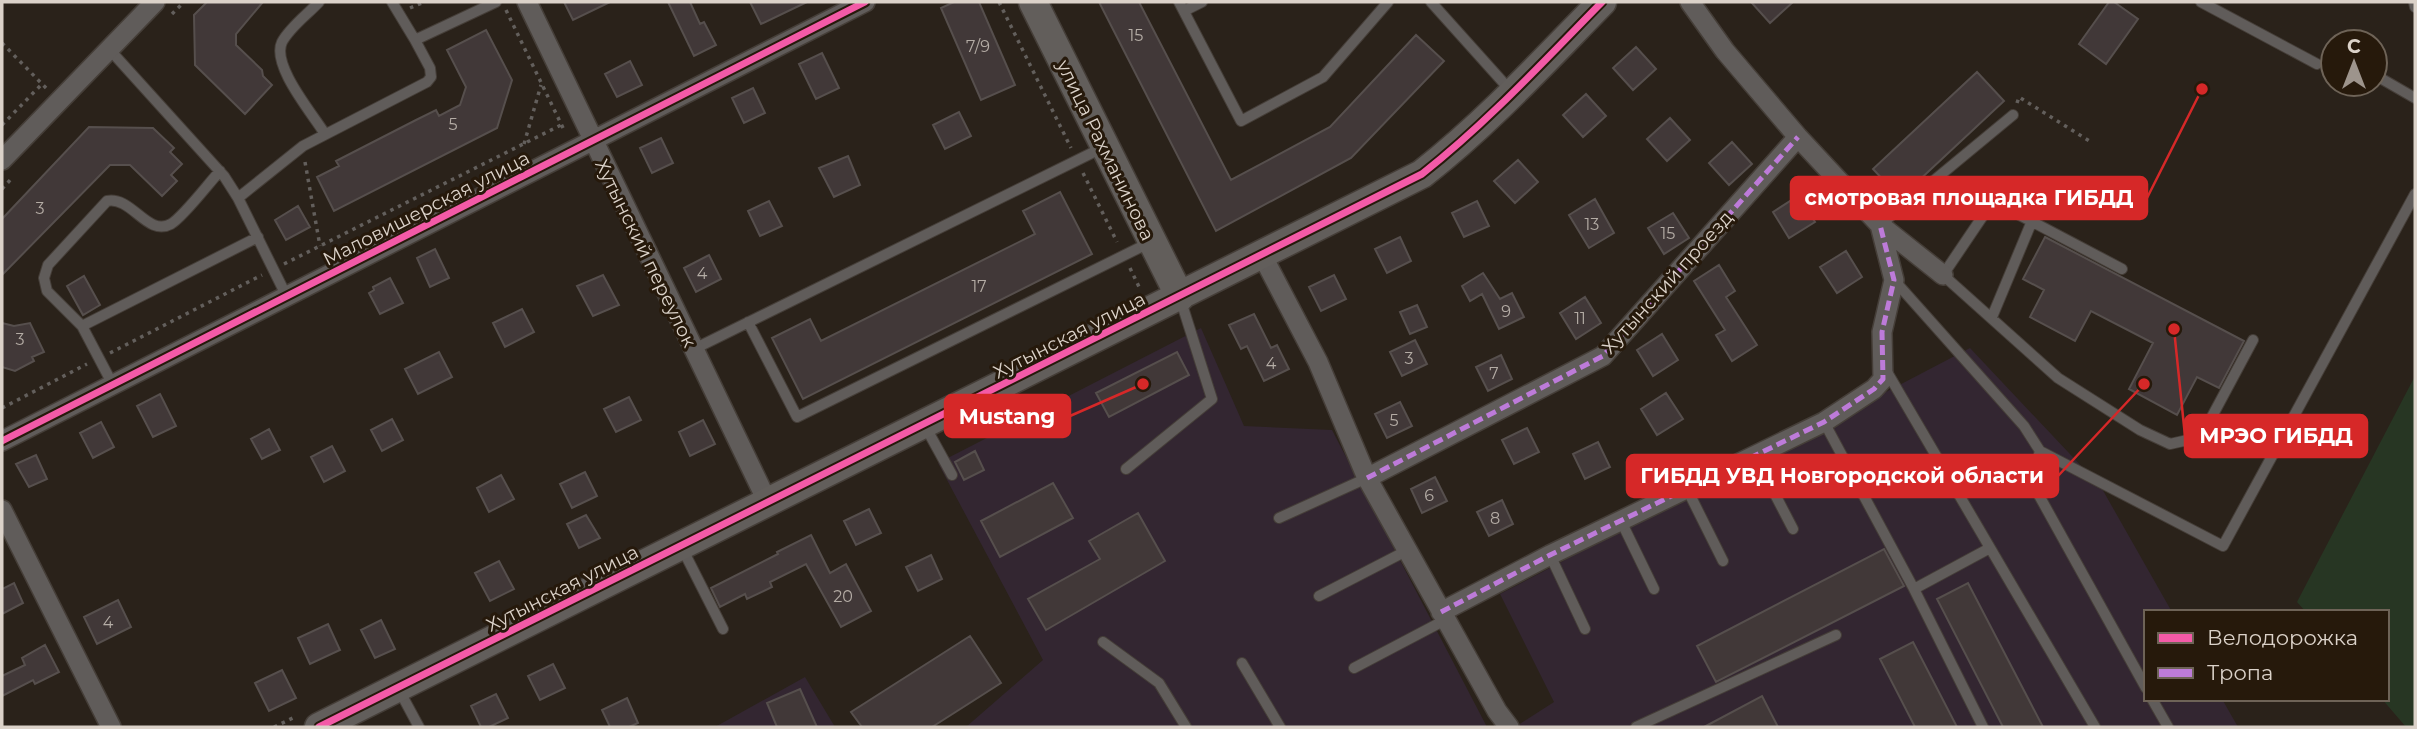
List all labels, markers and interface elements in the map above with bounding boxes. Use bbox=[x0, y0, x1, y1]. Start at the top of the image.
house number: 15 bbox=[1129, 26, 1143, 45]
north arrow bbox=[2319, 28, 2389, 98]
text: С bbox=[2347, 35, 2361, 58]
house number: 7/9 bbox=[966, 37, 990, 56]
street label: улица Рахманинова bbox=[1051, 55, 1159, 244]
house number: 5 bbox=[448, 115, 458, 134]
street label: Маловишерская улица bbox=[319, 146, 533, 271]
street label: Хутынский переулок bbox=[590, 155, 701, 351]
callout: смотровая площадка ГИБДД bbox=[1791, 177, 2147, 219]
text: смотровая площадка ГИБДД bbox=[1805, 185, 2133, 210]
house number: 3 bbox=[35, 199, 45, 218]
street label: Хутынский проезд bbox=[1597, 206, 1738, 358]
house number: 13 bbox=[1585, 215, 1599, 234]
house number: 15 bbox=[1661, 224, 1675, 243]
house number: 4 bbox=[697, 264, 708, 283]
house number: 17 bbox=[971, 277, 987, 296]
street label: Хутынская улица bbox=[989, 287, 1149, 384]
house number: 9 bbox=[1501, 302, 1511, 321]
house number: 11 bbox=[1574, 309, 1586, 328]
house number: 3 bbox=[15, 330, 25, 349]
house number: 3 bbox=[1404, 349, 1414, 368]
house number: 4 bbox=[1266, 354, 1277, 373]
house number: 7 bbox=[1489, 364, 1499, 383]
callout: Mustang bbox=[945, 395, 1070, 437]
text: Mustang bbox=[959, 404, 1055, 429]
house number: 5 bbox=[1389, 411, 1399, 430]
callout: МРЭО ГИБДД bbox=[2185, 415, 2367, 457]
text: МРЭО ГИБДД bbox=[2199, 423, 2353, 448]
callout: ГИБДД УВД Новгородской области bbox=[1627, 455, 2058, 497]
text: ГИБДД УВД Новгородской области bbox=[1640, 463, 2044, 488]
house number: 6 bbox=[1424, 486, 1434, 505]
house number: 8 bbox=[1490, 509, 1500, 528]
street label: Хутынская улица bbox=[482, 540, 642, 637]
house number: 20 bbox=[833, 587, 853, 606]
legend bbox=[2144, 610, 2389, 701]
house number: 4 bbox=[103, 613, 114, 632]
text: Велодорожка bbox=[2207, 625, 2358, 650]
text: Тропа bbox=[2207, 660, 2273, 685]

